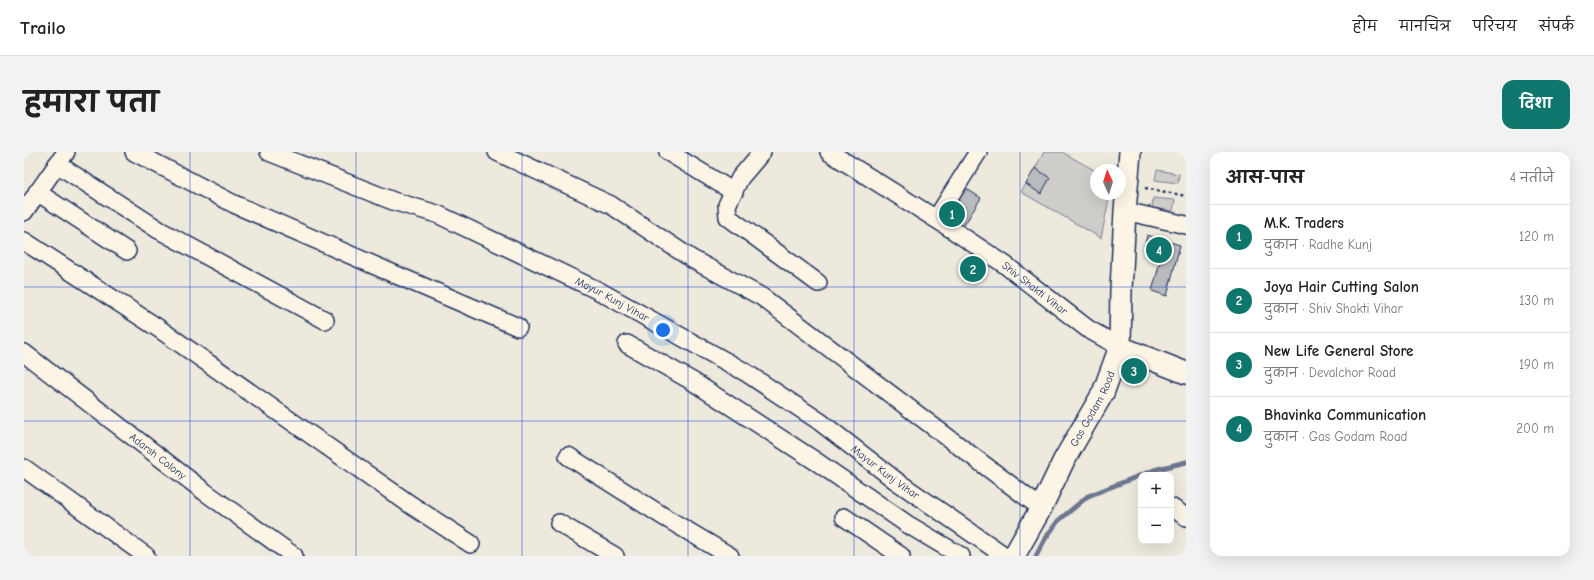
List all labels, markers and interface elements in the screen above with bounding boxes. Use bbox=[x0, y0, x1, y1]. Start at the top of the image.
text: Trailo bbox=[20, 17, 66, 39]
text: होम bbox=[1353, 18, 1377, 35]
text: मानचित्र bbox=[1399, 18, 1451, 35]
text: परिचय bbox=[1473, 18, 1517, 35]
text: संपर्क bbox=[1539, 18, 1574, 35]
button: दिशा bbox=[1502, 80, 1570, 129]
text: हमारा पता bbox=[24, 87, 158, 119]
north arrow bbox=[1090, 164, 1126, 200]
text: आस-पास bbox=[1226, 168, 1304, 187]
text: 4 नतीजे bbox=[1510, 170, 1554, 185]
pin: 1 bbox=[939, 199, 965, 229]
text: M.K. Traders bbox=[1264, 214, 1344, 232]
text: 1 bbox=[1236, 229, 1242, 244]
text: 120 m bbox=[1519, 229, 1554, 244]
pin: 4 bbox=[1146, 235, 1172, 265]
text: दुकान · Radhe Kunj bbox=[1264, 237, 1372, 252]
pin: 2 bbox=[960, 254, 986, 284]
street label: Shiv Shakti Vihar bbox=[1000, 259, 1071, 318]
street label: Mayur Kunj Vihar bbox=[573, 274, 652, 324]
text: Joya Hair Cutting Salon bbox=[1264, 278, 1419, 296]
text: 2 bbox=[1236, 293, 1242, 308]
text: 130 m bbox=[1519, 293, 1554, 308]
text: दुकान · Shiv Shakti Vihar bbox=[1264, 301, 1403, 316]
your location bbox=[653, 320, 673, 340]
text: New Life General Store bbox=[1264, 342, 1413, 360]
pin: 3 bbox=[1121, 356, 1147, 386]
text: 3 bbox=[1236, 357, 1242, 372]
text: 190 m bbox=[1519, 357, 1554, 372]
text: दुकान · Devalchor Road bbox=[1264, 365, 1396, 380]
street label: Gas Godam Road bbox=[1067, 369, 1117, 449]
text: Bhavinka Communication bbox=[1264, 406, 1426, 424]
text: 4 bbox=[1236, 421, 1242, 436]
text: 200 m bbox=[1516, 421, 1554, 436]
text: दुकान · Gas Godam Road bbox=[1264, 429, 1408, 444]
street label: Adarsh Colony bbox=[127, 430, 189, 482]
street label: Mayur Kunj Vihar bbox=[849, 442, 923, 502]
map controls bbox=[1138, 472, 1174, 544]
button: + bbox=[1138, 472, 1174, 508]
button: − bbox=[1138, 508, 1174, 544]

